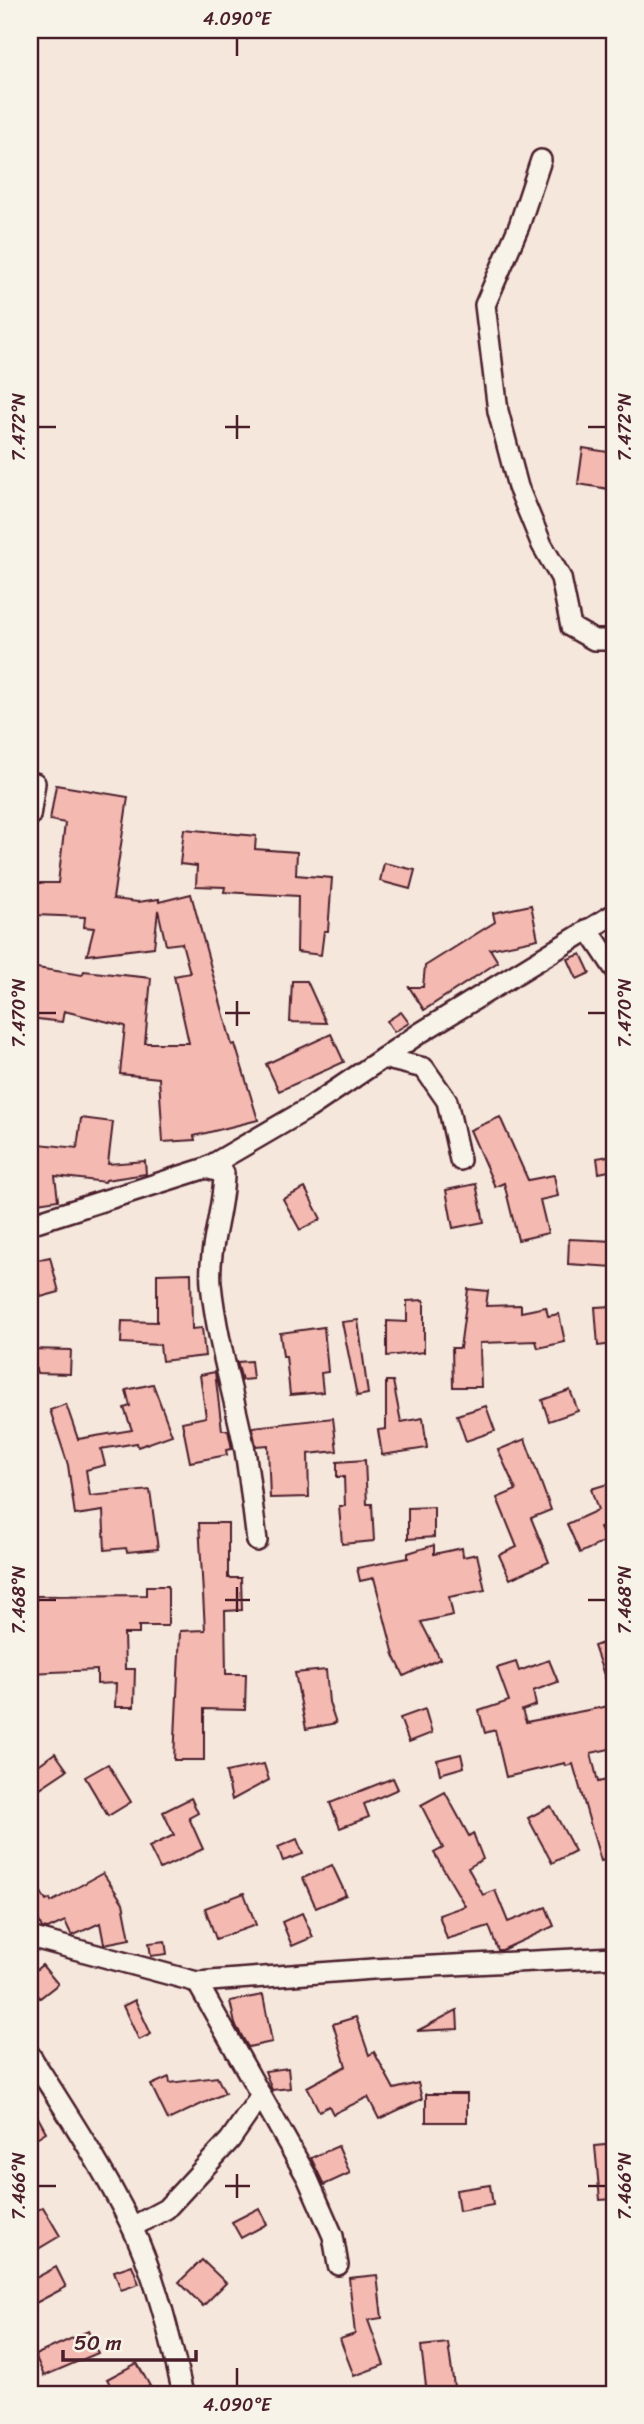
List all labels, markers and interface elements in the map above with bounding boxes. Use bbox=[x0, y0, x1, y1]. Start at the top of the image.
text: 4.090°E bbox=[203, 3, 272, 35]
text: 7.472°N bbox=[3, 393, 35, 461]
text: 7.472°N bbox=[609, 393, 641, 461]
text: 7.470°N bbox=[3, 978, 35, 1047]
text: 7.470°N bbox=[609, 978, 641, 1047]
text: 7.468°N bbox=[3, 1565, 35, 1634]
text: 7.468°N bbox=[609, 1565, 641, 1634]
text: 7.466°N bbox=[3, 2152, 35, 2220]
text: 7.466°N bbox=[609, 2152, 641, 2220]
scale bar bbox=[63, 2319, 196, 2363]
text: 50 m bbox=[74, 2324, 122, 2362]
text: 4.090°E bbox=[203, 2389, 272, 2421]

